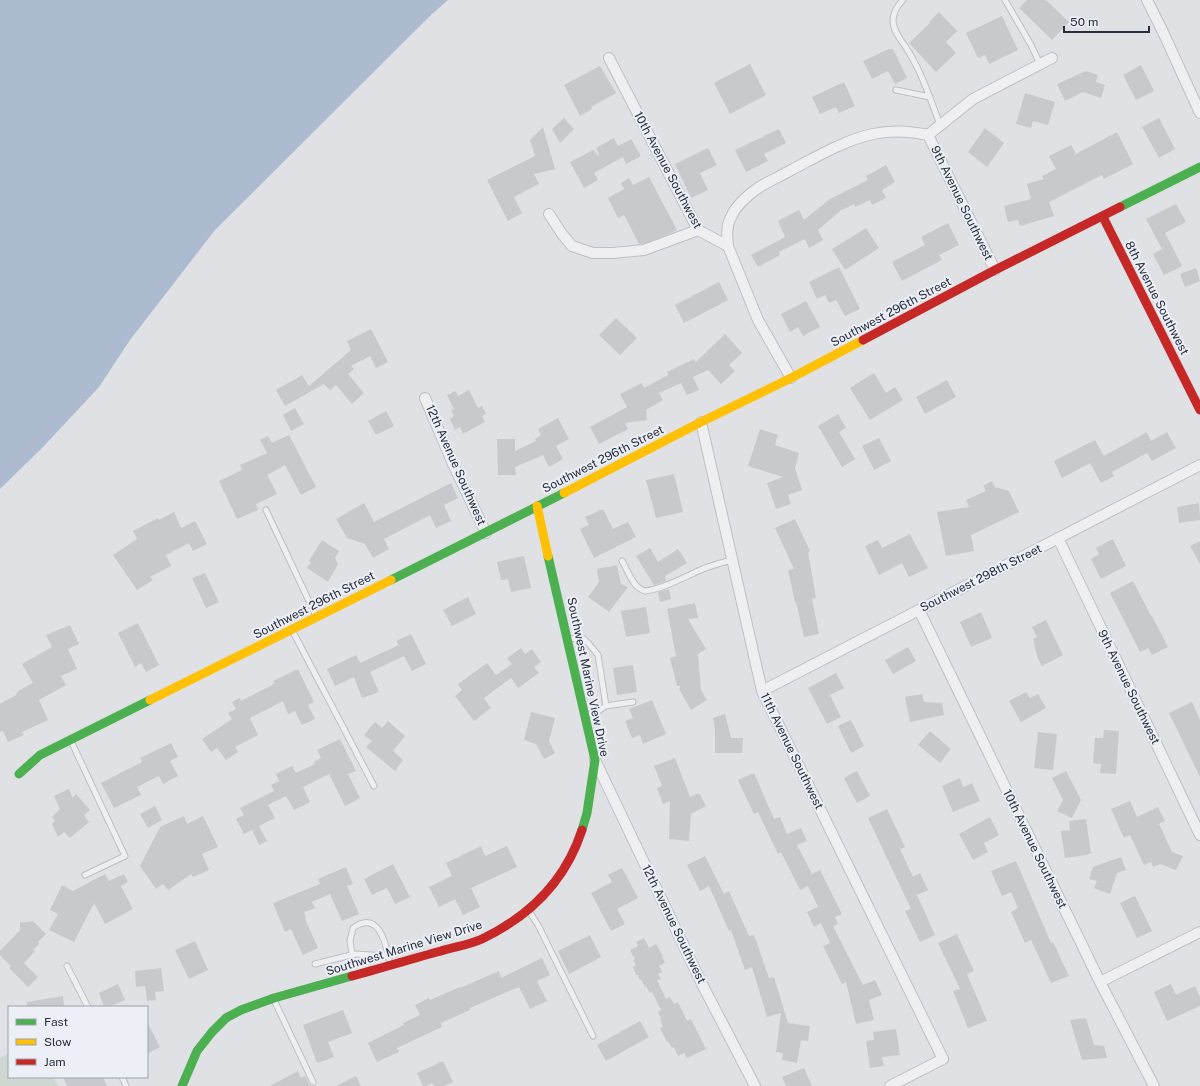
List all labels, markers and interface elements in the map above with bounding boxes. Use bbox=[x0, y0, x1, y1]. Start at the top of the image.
scale bar bbox=[1064, 8, 1149, 34]
text: 50 m bbox=[1070, 15, 1098, 29]
street label: 10th Avenue Southwest bbox=[631, 109, 705, 231]
street label: 9th Avenue Southwest bbox=[928, 143, 996, 263]
street label: 8th Avenue Southwest bbox=[1122, 239, 1192, 358]
street label: Southwest 296th Street bbox=[828, 274, 954, 350]
street label: 12th Avenue Southwest bbox=[423, 403, 489, 528]
street label: Southwest 296th Street bbox=[540, 422, 666, 496]
street label: Southwest 298th Street bbox=[918, 541, 1044, 615]
street label: Southwest 296th Street bbox=[251, 568, 377, 642]
street label: Southwest Marine View Drive bbox=[564, 596, 612, 758]
street label: 9th Avenue Southwest bbox=[1095, 627, 1163, 747]
street label: 11th Avenue Southwest bbox=[758, 690, 827, 812]
street label: 10th Avenue Southwest bbox=[1000, 787, 1070, 911]
street label: 12th Avenue Southwest bbox=[639, 862, 709, 986]
street label: Southwest Marine View Drive bbox=[324, 917, 484, 978]
legend bbox=[8, 1006, 148, 1078]
text: Fast bbox=[44, 1015, 69, 1029]
text: Slow bbox=[44, 1035, 72, 1049]
text: Jam bbox=[44, 1055, 66, 1069]

